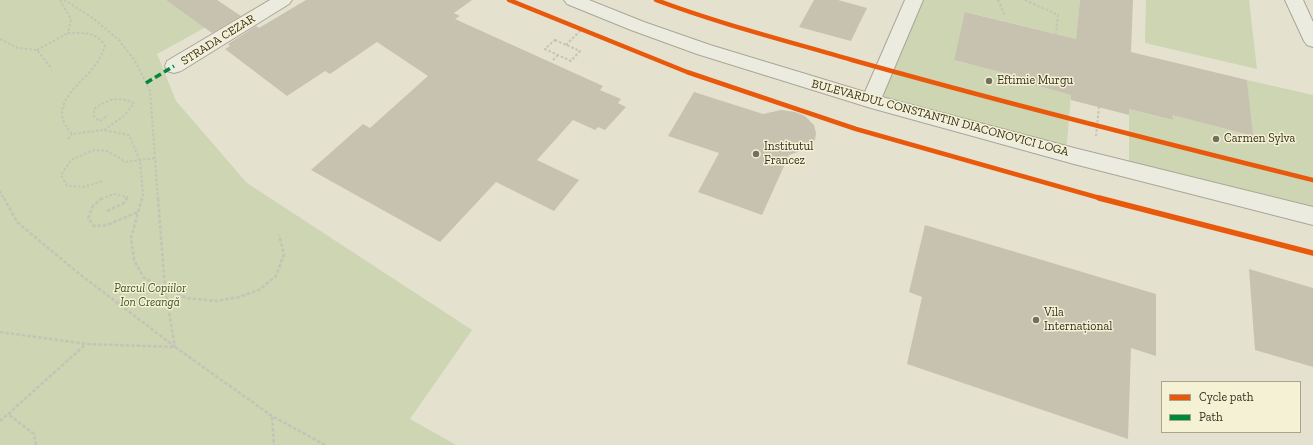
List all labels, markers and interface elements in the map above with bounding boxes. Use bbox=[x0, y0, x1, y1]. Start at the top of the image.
street label: STRADA CEZAR bbox=[178, 11, 258, 69]
place label: Eftimie Murgu bbox=[997, 74, 1073, 88]
marker: Eftimie Murgu bbox=[984, 76, 994, 86]
street label: BULEVARDUL CONSTANTIN DIACONOVICI LOGA bbox=[810, 77, 1070, 159]
place label: Carmen Sylva bbox=[1224, 132, 1295, 146]
marker: Carmen Sylva bbox=[1211, 134, 1221, 144]
place label: Institutul Francez bbox=[764, 140, 813, 168]
marker: Institutul Francez bbox=[751, 149, 761, 159]
park label: Parcul Copiilor Ion Creangă bbox=[114, 282, 186, 310]
place label: Vila Internațional bbox=[1044, 306, 1112, 334]
marker: Vila Internațional bbox=[1031, 315, 1041, 325]
legend bbox=[1161, 381, 1301, 433]
text: Cycle path bbox=[1199, 390, 1253, 404]
text: Path bbox=[1199, 410, 1223, 424]

